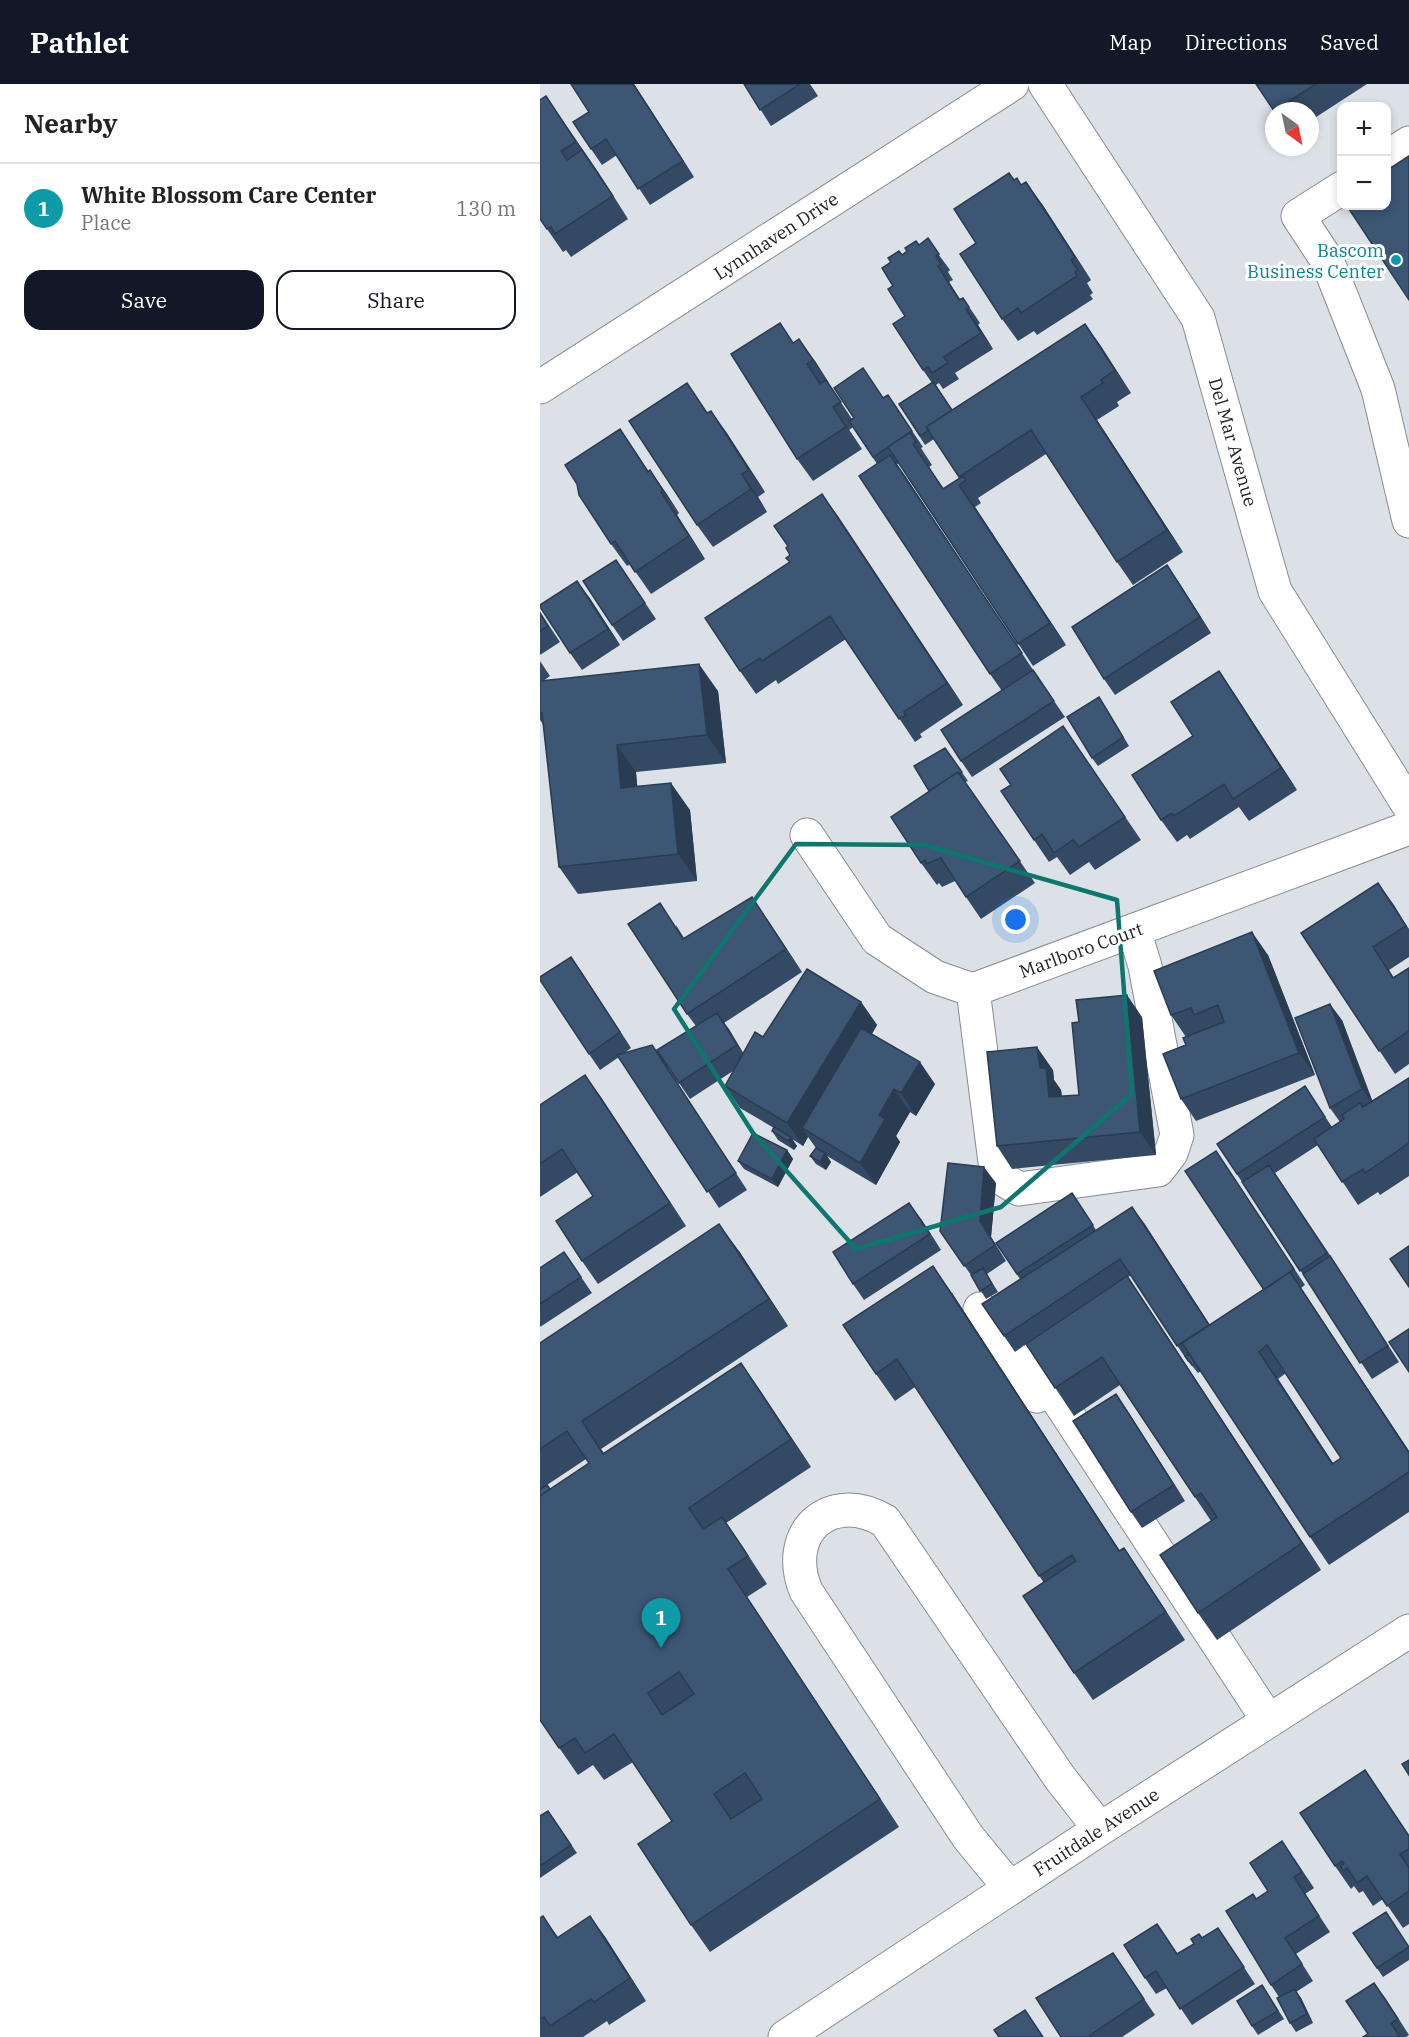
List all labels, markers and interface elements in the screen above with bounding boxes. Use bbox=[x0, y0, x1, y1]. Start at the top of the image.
text: Pathlet bbox=[30, 24, 129, 61]
text: Map bbox=[1109, 28, 1152, 56]
text: Directions bbox=[1185, 28, 1287, 56]
text: Saved bbox=[1320, 28, 1379, 56]
north arrow bbox=[1265, 102, 1319, 156]
map controls bbox=[1337, 102, 1391, 210]
button: + bbox=[1337, 102, 1391, 156]
text: Nearby bbox=[24, 106, 118, 140]
button: − bbox=[1337, 156, 1391, 210]
text: White Blossom Care Center bbox=[81, 180, 376, 209]
street label: Lynnhaven Drive bbox=[709, 187, 843, 285]
text: 1 bbox=[38, 195, 50, 222]
text: 130 m bbox=[456, 195, 516, 222]
text: Place bbox=[81, 209, 131, 236]
place label: Bascom Business Center bbox=[1247, 239, 1384, 283]
marker: Bascom Business Center bbox=[1389, 253, 1403, 267]
button: Save bbox=[24, 270, 264, 330]
button: Share bbox=[276, 270, 516, 330]
street label: Del Mar Avenue bbox=[1204, 375, 1262, 509]
your location bbox=[1001, 905, 1030, 934]
street label: Marlboro Court bbox=[1016, 917, 1146, 983]
pin: 1 bbox=[642, 1598, 680, 1648]
street label: Fruitdale Avenue bbox=[1029, 1783, 1163, 1881]

